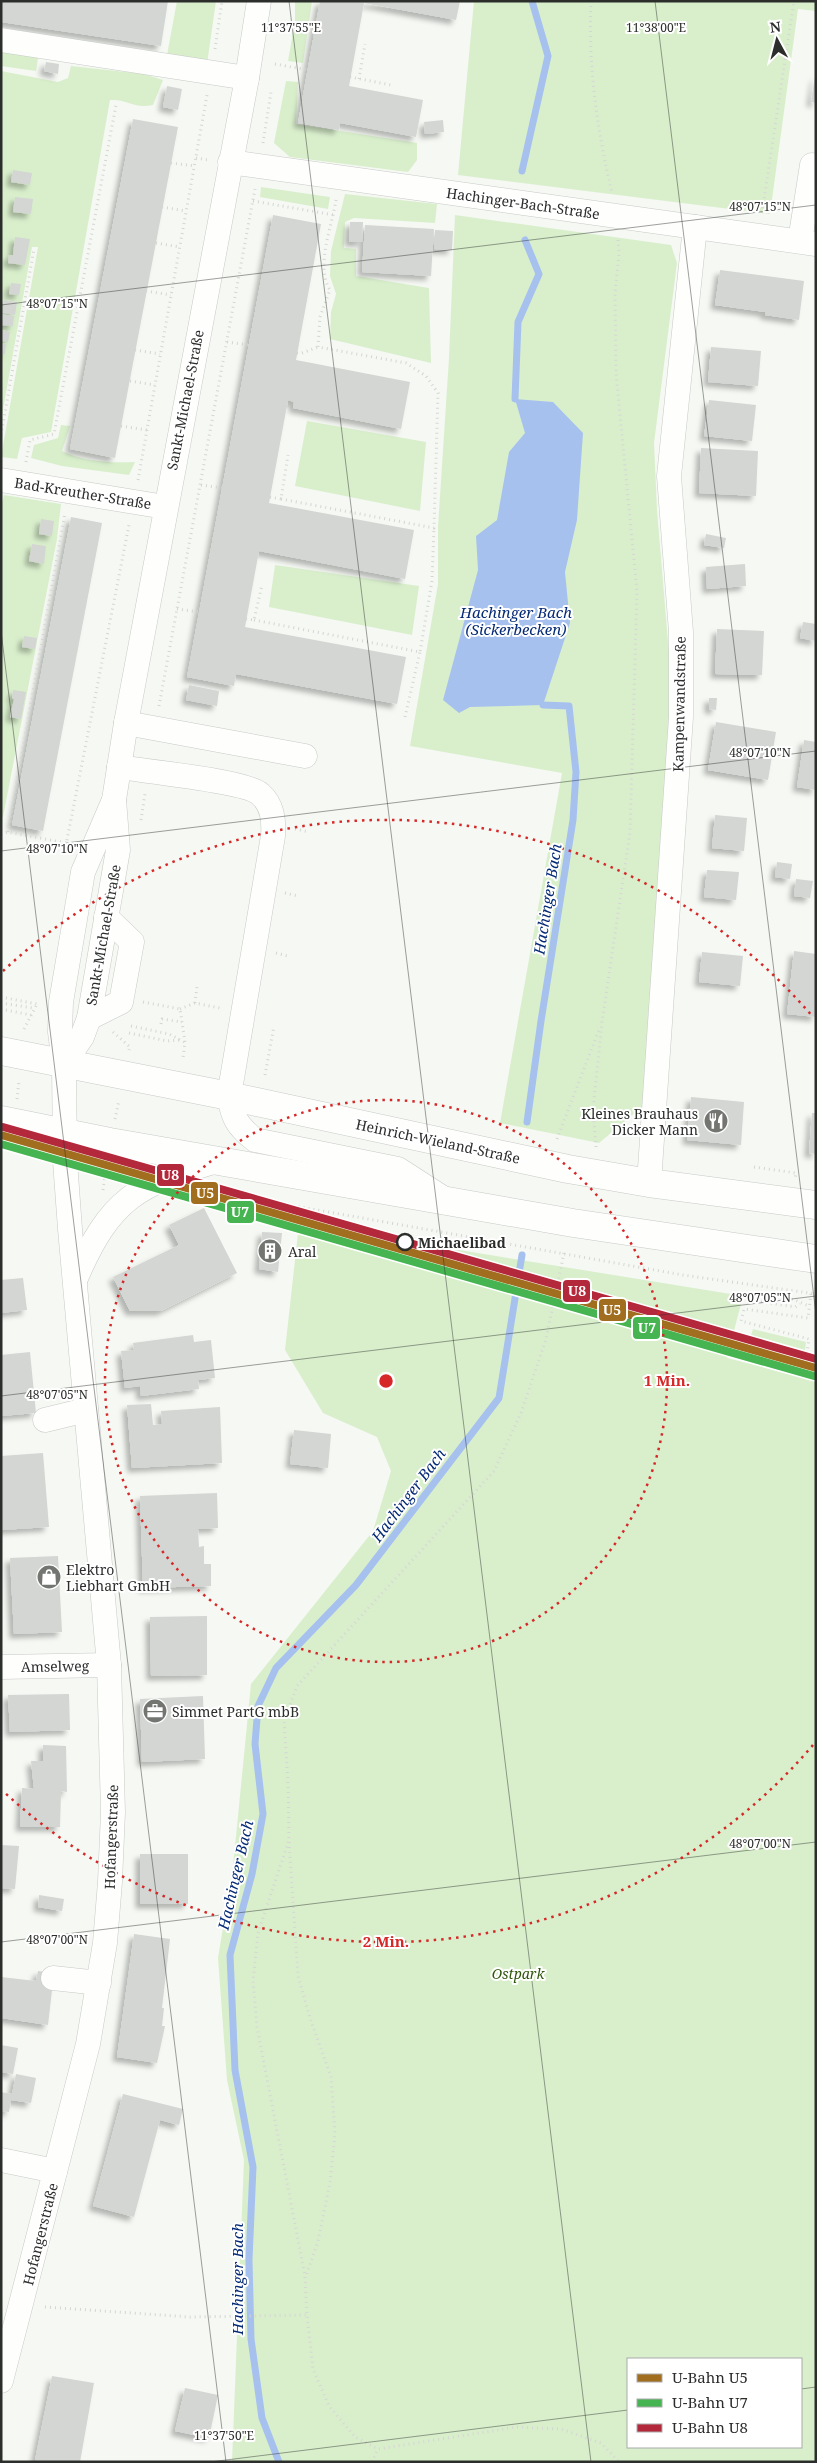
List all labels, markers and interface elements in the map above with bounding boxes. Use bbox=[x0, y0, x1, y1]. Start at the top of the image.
north arrow bbox=[752, 15, 802, 65]
text: N bbox=[769, 16, 782, 37]
text: 11°37'55"E bbox=[261, 19, 321, 36]
text: 11°38'00"E bbox=[626, 19, 686, 36]
street label: Hachinger-Bach-Straße bbox=[445, 183, 601, 223]
text: 48°07'15"N bbox=[729, 198, 791, 215]
text: 48°07'15"N bbox=[26, 295, 88, 312]
street label: Sankt-Michael-Straße bbox=[162, 328, 208, 472]
street label: Bad-Kreuther-Straße bbox=[13, 473, 153, 513]
water label: Hachinger Bach (Sickerbecken) bbox=[459, 602, 572, 639]
street label: Kampenwandstraße bbox=[668, 636, 690, 772]
text: 48°07'10"N bbox=[729, 744, 791, 761]
text: 48°07'10"N bbox=[26, 840, 88, 857]
water label: Hachinger Bach bbox=[528, 842, 566, 957]
street label: Sankt-Michael-Straße bbox=[81, 863, 125, 1007]
place label: Kleines Brauhaus Dicker Mann bbox=[581, 1104, 698, 1139]
restaurant icon: Kleines Brauhaus Dicker Mann bbox=[703, 1108, 729, 1134]
street label: Heinrich-Wieland-Straße bbox=[354, 1114, 522, 1168]
line badge: U8 bbox=[156, 1163, 185, 1187]
text: U8 bbox=[161, 1165, 179, 1184]
line badge: U5 bbox=[190, 1181, 219, 1205]
text: U5 bbox=[196, 1183, 214, 1202]
line badge: U7 bbox=[226, 1200, 255, 1224]
text: U7 bbox=[231, 1202, 249, 1221]
marker: Michaelibad bbox=[396, 1233, 414, 1251]
place label: Michaelibad bbox=[418, 1233, 506, 1252]
building icon: Aral bbox=[257, 1238, 283, 1264]
place label: Aral bbox=[288, 1242, 317, 1261]
line badge: U8 bbox=[562, 1279, 591, 1303]
text: U8 bbox=[568, 1281, 586, 1300]
text: 48°07'05"N bbox=[729, 1289, 791, 1306]
line badge: U5 bbox=[598, 1298, 627, 1322]
text: U5 bbox=[603, 1300, 621, 1319]
line badge: U7 bbox=[632, 1316, 661, 1340]
text: U7 bbox=[638, 1318, 656, 1337]
text: 1 Min. bbox=[644, 1370, 690, 1390]
centre of rings bbox=[377, 1372, 395, 1390]
text: 48°07'05"N bbox=[26, 1386, 88, 1403]
water label: Hachinger Bach bbox=[366, 1444, 450, 1546]
place label: Elektro Liebhart GmbH bbox=[66, 1560, 170, 1595]
shop icon: Elektro Liebhart GmbH bbox=[36, 1564, 62, 1590]
street label: Amselweg bbox=[21, 1656, 90, 1676]
office icon: Simmet PartG mbB bbox=[142, 1698, 168, 1724]
place label: Simmet PartG mbB bbox=[172, 1702, 299, 1721]
street label: Hofangerstraße bbox=[100, 1784, 122, 1890]
water label: Hachinger Bach bbox=[212, 1818, 257, 1933]
text: 48°07'00"N bbox=[729, 1835, 791, 1852]
text: 48°07'00"N bbox=[26, 1931, 88, 1948]
text: 2 Min. bbox=[363, 1931, 409, 1951]
park label: Ostpark bbox=[492, 1964, 545, 1983]
street label: Hofangerstraße bbox=[18, 2181, 62, 2287]
water label: Hachinger Bach bbox=[227, 2223, 247, 2336]
legend bbox=[627, 2358, 802, 2448]
text: U-Bahn U5 bbox=[672, 2367, 748, 2387]
text: U-Bahn U7 bbox=[672, 2392, 748, 2412]
text: U-Bahn U8 bbox=[672, 2417, 748, 2437]
text: 11°37'50"E bbox=[194, 2427, 254, 2444]

